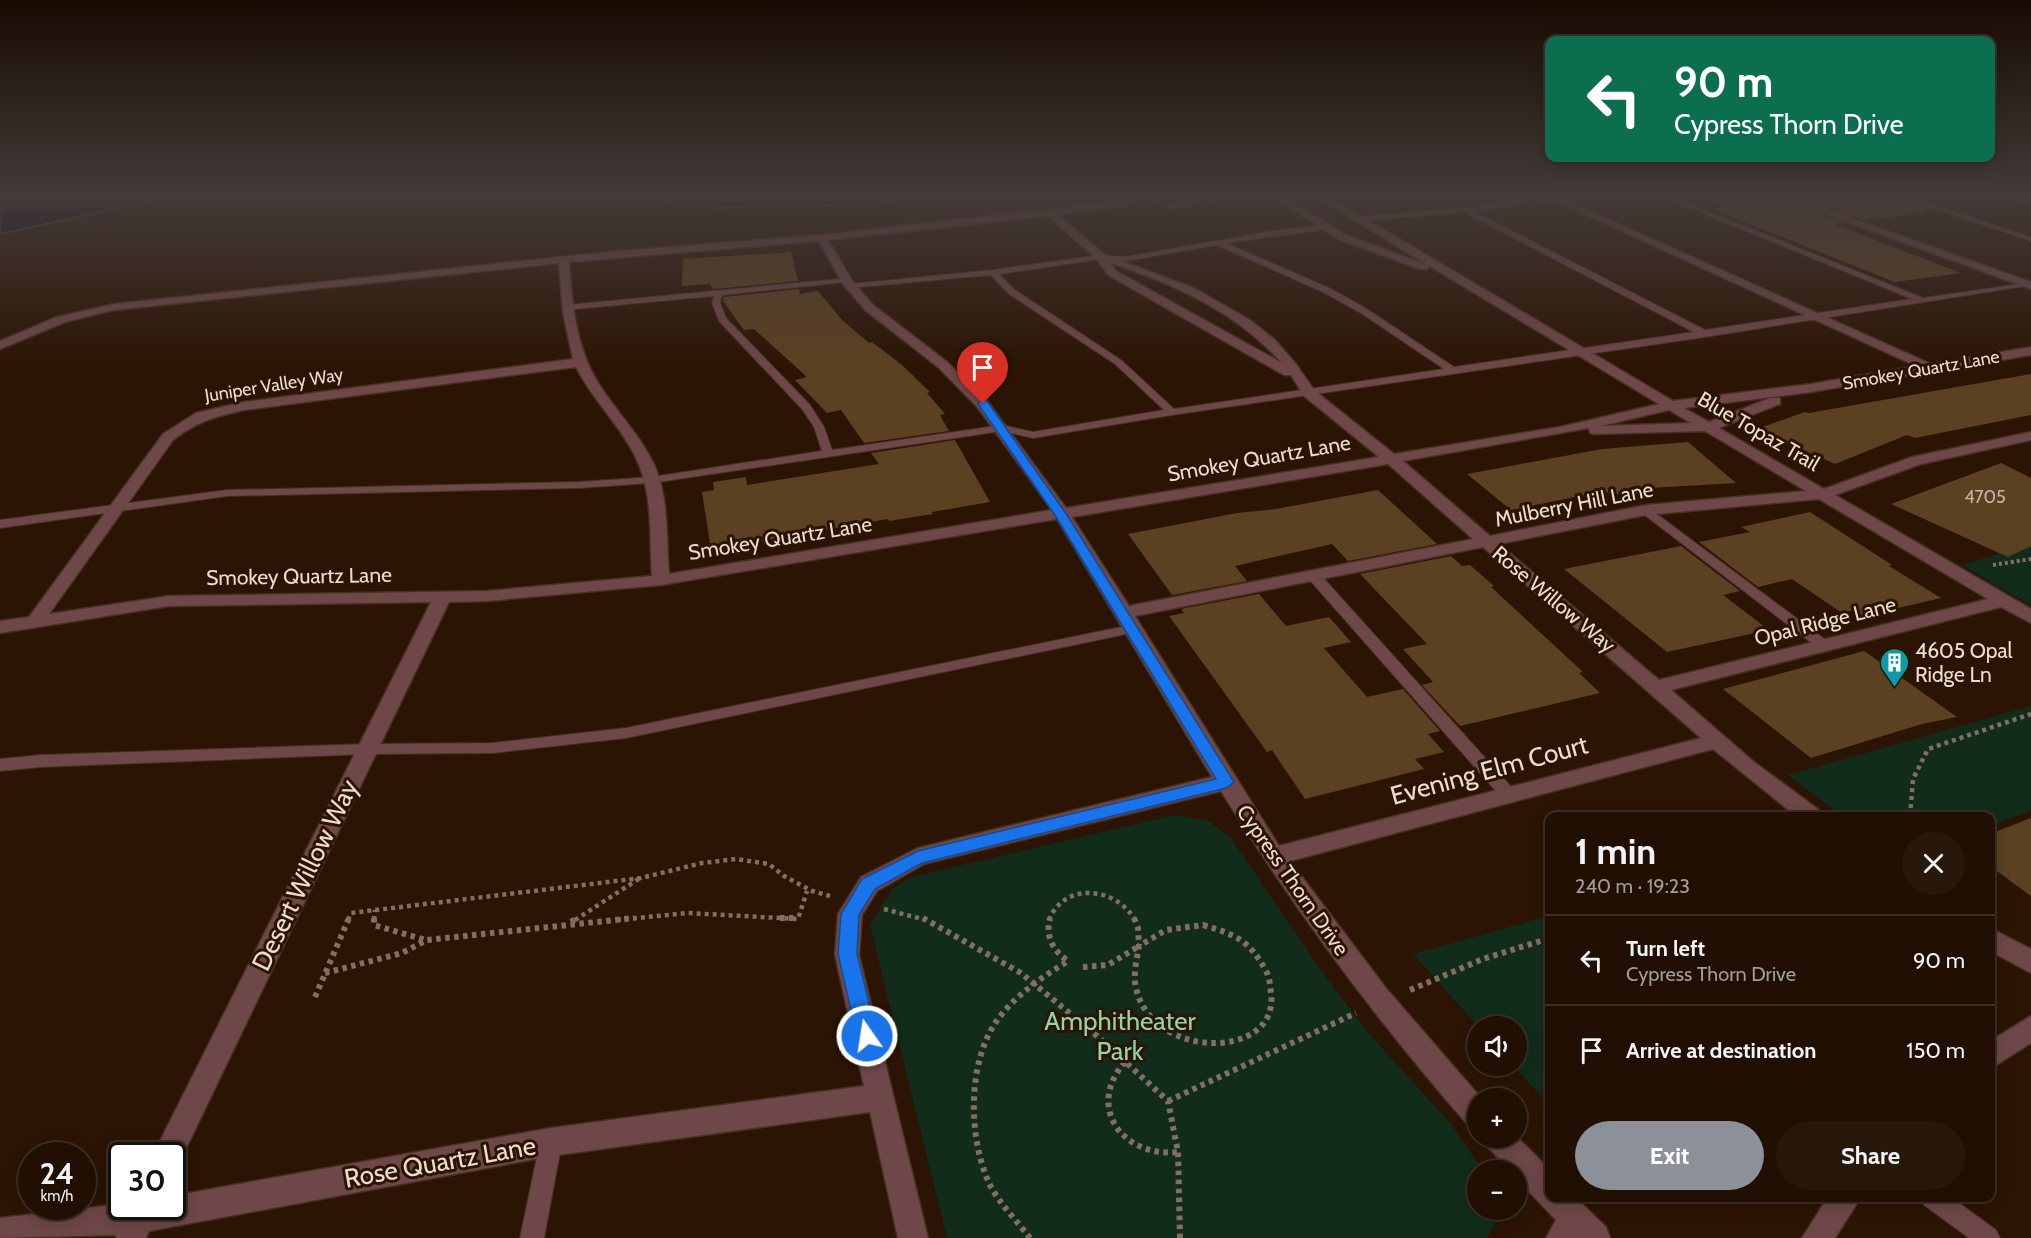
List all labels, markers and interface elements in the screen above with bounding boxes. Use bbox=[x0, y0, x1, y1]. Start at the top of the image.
text: 90 m bbox=[1674, 56, 1773, 108]
icon: left bbox=[1575, 60, 1653, 138]
text: Cypress Thorn Drive bbox=[1674, 108, 1904, 141]
pin bbox=[957, 342, 1008, 404]
street label: Smokey Quartz Lane bbox=[1841, 345, 2001, 395]
icon: arrive bbox=[966, 351, 999, 384]
street label: Juniper Valley Way bbox=[202, 363, 345, 407]
street label: Blue Topaz Trail bbox=[1694, 386, 1824, 476]
street label: Smokey Quartz Lane bbox=[1165, 430, 1353, 486]
street label: Mulberry Hill Lane bbox=[1493, 476, 1655, 532]
house number: 4705 bbox=[1964, 486, 2006, 508]
street label: Smokey Quartz Lane bbox=[686, 511, 874, 565]
street label: Rose Willow Way bbox=[1487, 540, 1621, 658]
street label: Smokey Quartz Lane bbox=[206, 562, 392, 590]
street label: Opal Ridge Lane bbox=[1752, 591, 1899, 651]
place label: 4605 Opal Ridge Ln bbox=[1915, 638, 2013, 687]
building icon: 4605 Opal Ridge Ln bbox=[1878, 646, 1910, 688]
street label: Evening Elm Court bbox=[1387, 728, 1591, 812]
street label: Desert Willow Way bbox=[245, 774, 365, 976]
street label: Cypress Thorn Drive bbox=[1232, 800, 1355, 960]
text: 1 min bbox=[1575, 829, 1656, 873]
button: close bbox=[1902, 832, 1965, 895]
text: 240 m · 19:23 bbox=[1575, 874, 1690, 898]
text: Turn left bbox=[1626, 935, 1705, 962]
icon: left bbox=[1575, 944, 1608, 977]
text: 90 m bbox=[1913, 947, 1965, 974]
text: Cypress Thorn Drive bbox=[1626, 962, 1796, 986]
position arrow bbox=[835, 1004, 899, 1068]
park label: Amphitheater Park bbox=[1044, 1005, 1197, 1067]
map controls bbox=[1467, 1016, 1527, 1220]
button: sound bbox=[1467, 1016, 1527, 1076]
icon: arrive bbox=[1575, 1034, 1608, 1067]
text: Arrive at destination bbox=[1626, 1037, 1816, 1064]
text: 150 m bbox=[1906, 1037, 1965, 1064]
button: + bbox=[1467, 1088, 1527, 1148]
button: Exit bbox=[1575, 1121, 1764, 1190]
button: Share bbox=[1776, 1121, 1965, 1190]
street label: Rose Quartz Lane bbox=[342, 1129, 538, 1195]
speed limit sign: 30 bbox=[108, 1142, 186, 1220]
text: 24 bbox=[40, 1155, 74, 1192]
button: − bbox=[1467, 1160, 1527, 1220]
text: km/h bbox=[41, 1187, 73, 1205]

